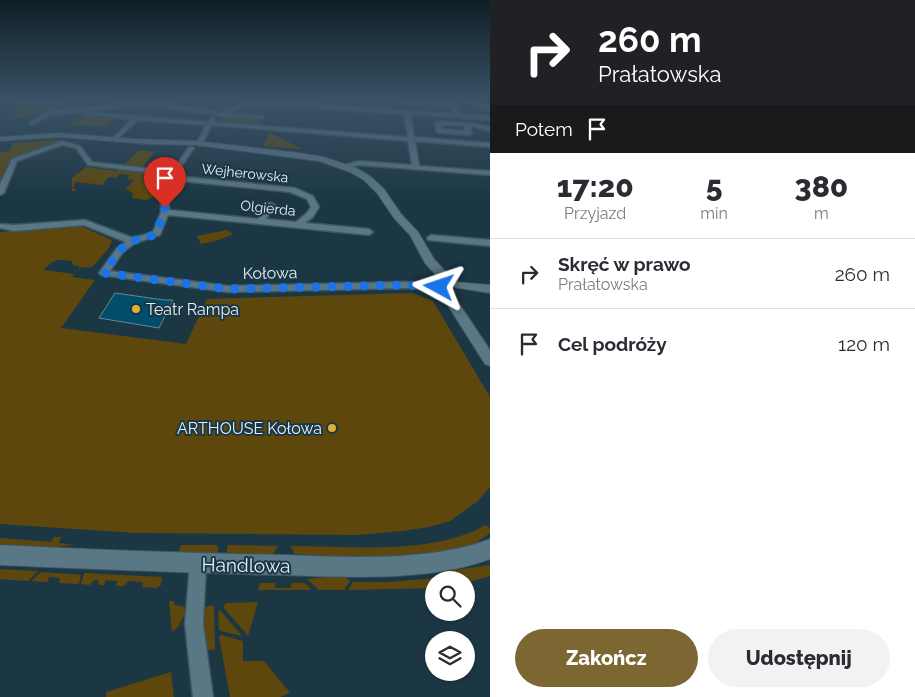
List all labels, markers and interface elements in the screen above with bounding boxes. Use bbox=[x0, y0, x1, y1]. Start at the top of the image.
text: 260 m bbox=[598, 19, 701, 60]
icon: right bbox=[515, 20, 580, 85]
text: Prałatowska bbox=[598, 61, 721, 87]
icon: arrive bbox=[583, 115, 611, 143]
text: Potem bbox=[515, 118, 573, 140]
pin bbox=[144, 157, 186, 208]
street label: Wejherowska bbox=[201, 160, 289, 186]
icon: arrive bbox=[151, 164, 179, 192]
text: 17:20 bbox=[557, 169, 634, 204]
text: 5 bbox=[706, 169, 722, 204]
text: 380 bbox=[795, 169, 848, 204]
street label: Olgierda bbox=[240, 197, 296, 219]
text: Przyjazd bbox=[564, 204, 626, 223]
text: min bbox=[700, 204, 728, 223]
text: m bbox=[814, 204, 829, 223]
text: Skręć w prawo bbox=[558, 253, 691, 275]
position arrow bbox=[412, 260, 464, 312]
icon: right bbox=[515, 260, 543, 288]
street label: Kołowa bbox=[242, 263, 298, 283]
text: 260 m bbox=[835, 263, 890, 285]
text: Prałatowska bbox=[558, 275, 648, 294]
place label: Teatr Rampa bbox=[146, 300, 239, 319]
marker: Teatr Rampa bbox=[130, 303, 142, 315]
icon: arrive bbox=[515, 330, 543, 358]
text: Cel podróży bbox=[558, 333, 667, 355]
text: 120 m bbox=[838, 333, 890, 355]
place label: ARTHOUSE Kołowa bbox=[177, 419, 322, 438]
marker: ARTHOUSE Kołowa bbox=[326, 422, 338, 434]
street label: Handlowa bbox=[201, 553, 291, 577]
map controls bbox=[425, 571, 475, 681]
button: search bbox=[425, 571, 475, 621]
button: Zakończ bbox=[515, 629, 698, 687]
button: Udostępnij bbox=[708, 629, 890, 687]
button: layers bbox=[425, 631, 475, 681]

